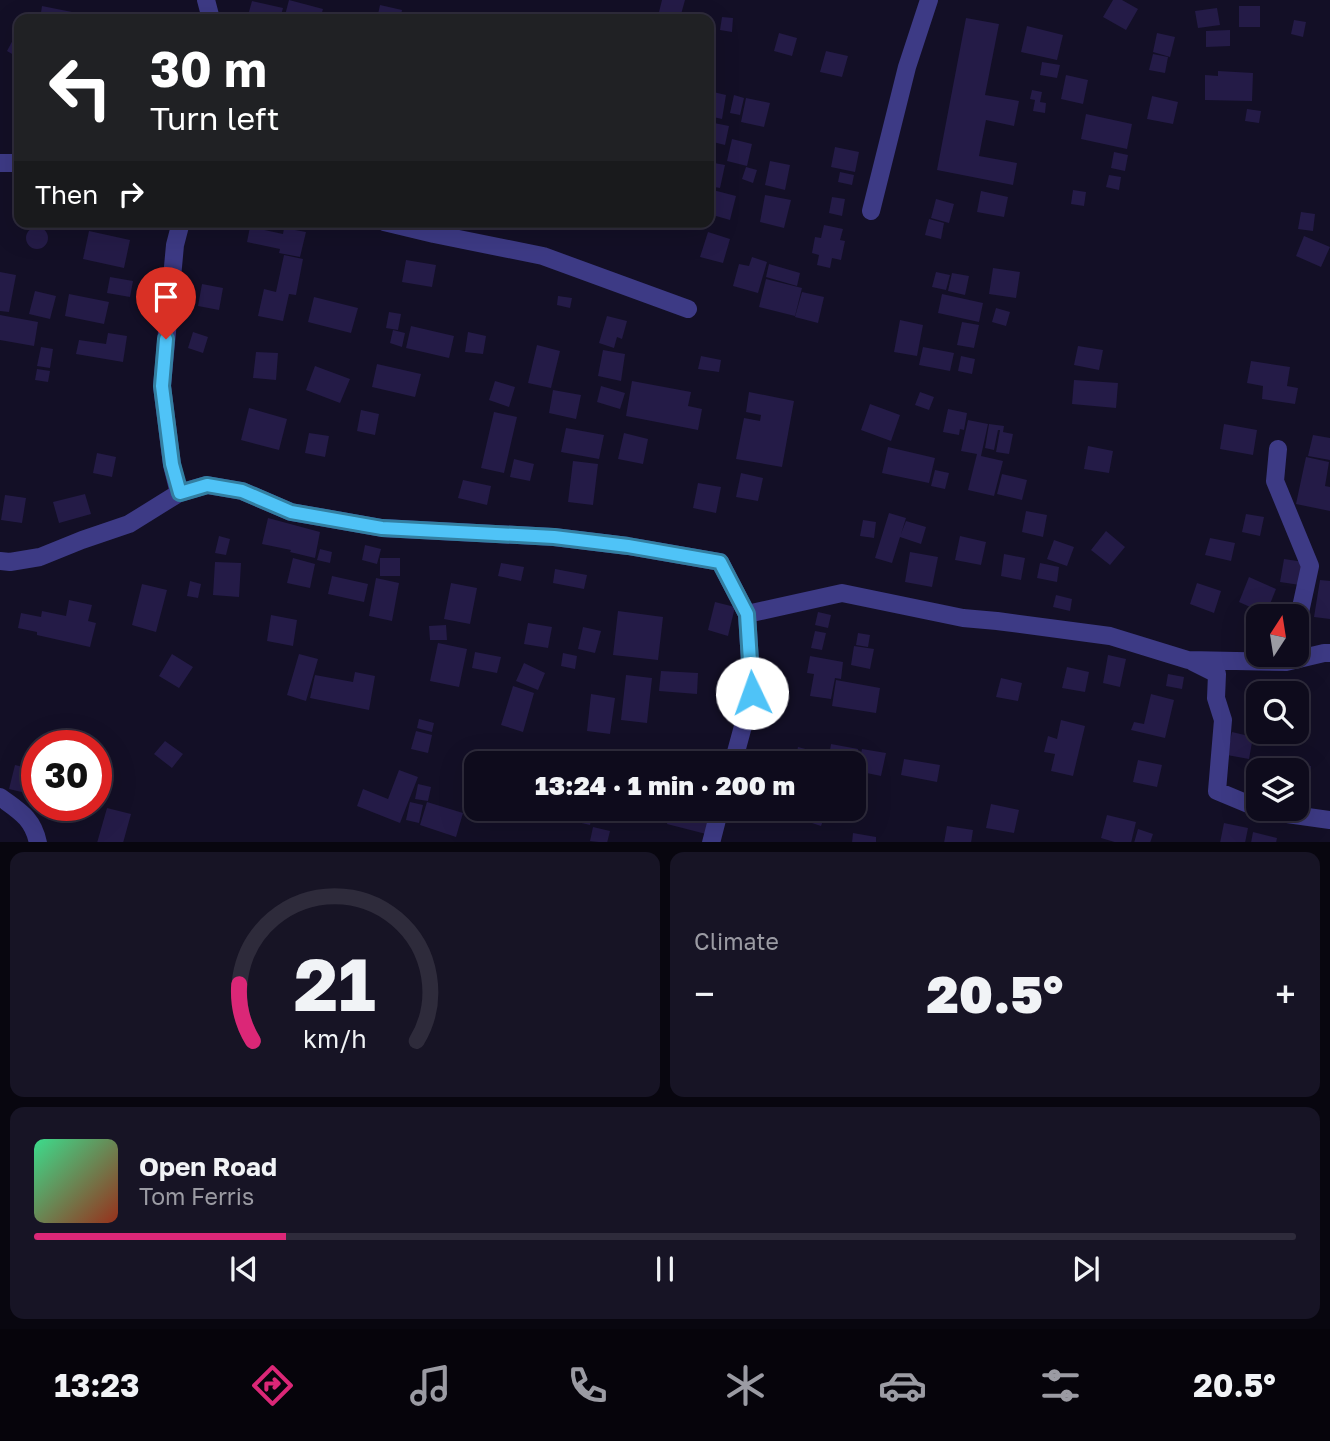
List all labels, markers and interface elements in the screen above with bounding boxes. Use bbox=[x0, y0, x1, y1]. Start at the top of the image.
text: 30 m bbox=[150, 39, 267, 98]
icon: left bbox=[35, 42, 126, 133]
text: Turn left bbox=[150, 99, 279, 137]
icon: right bbox=[112, 175, 150, 213]
text: Then bbox=[35, 179, 98, 210]
pin bbox=[136, 267, 196, 339]
icon: arrive bbox=[147, 278, 185, 316]
north arrow bbox=[1246, 604, 1309, 667]
map controls bbox=[1246, 604, 1309, 821]
position arrow bbox=[715, 656, 789, 730]
button: search bbox=[1246, 681, 1309, 744]
speed limit sign: 30 bbox=[21, 730, 112, 821]
button: layers bbox=[1246, 758, 1309, 821]
text: 13:24 · 1 min · 200 m bbox=[535, 770, 795, 801]
text: Climate bbox=[694, 927, 779, 955]
text: 21 bbox=[294, 940, 376, 1027]
text: 20.5° bbox=[927, 962, 1063, 1024]
text: − bbox=[694, 971, 715, 1016]
text: + bbox=[1275, 971, 1296, 1016]
text: km/h bbox=[303, 1022, 367, 1053]
text: Open Road bbox=[139, 1151, 277, 1182]
text: Tom Ferris bbox=[139, 1182, 254, 1210]
icon: previous bbox=[225, 1250, 263, 1288]
icon: pause bbox=[646, 1250, 684, 1288]
icon: next bbox=[1067, 1250, 1105, 1288]
icon: directions bbox=[248, 1361, 297, 1410]
icon: music bbox=[406, 1361, 455, 1410]
icon: phone bbox=[563, 1361, 612, 1410]
icon: climate bbox=[721, 1361, 770, 1410]
icon: car bbox=[878, 1361, 927, 1410]
icon: filters bbox=[1036, 1361, 1085, 1410]
text: 13:23 bbox=[54, 1366, 140, 1404]
text: 20.5° bbox=[1193, 1366, 1276, 1404]

